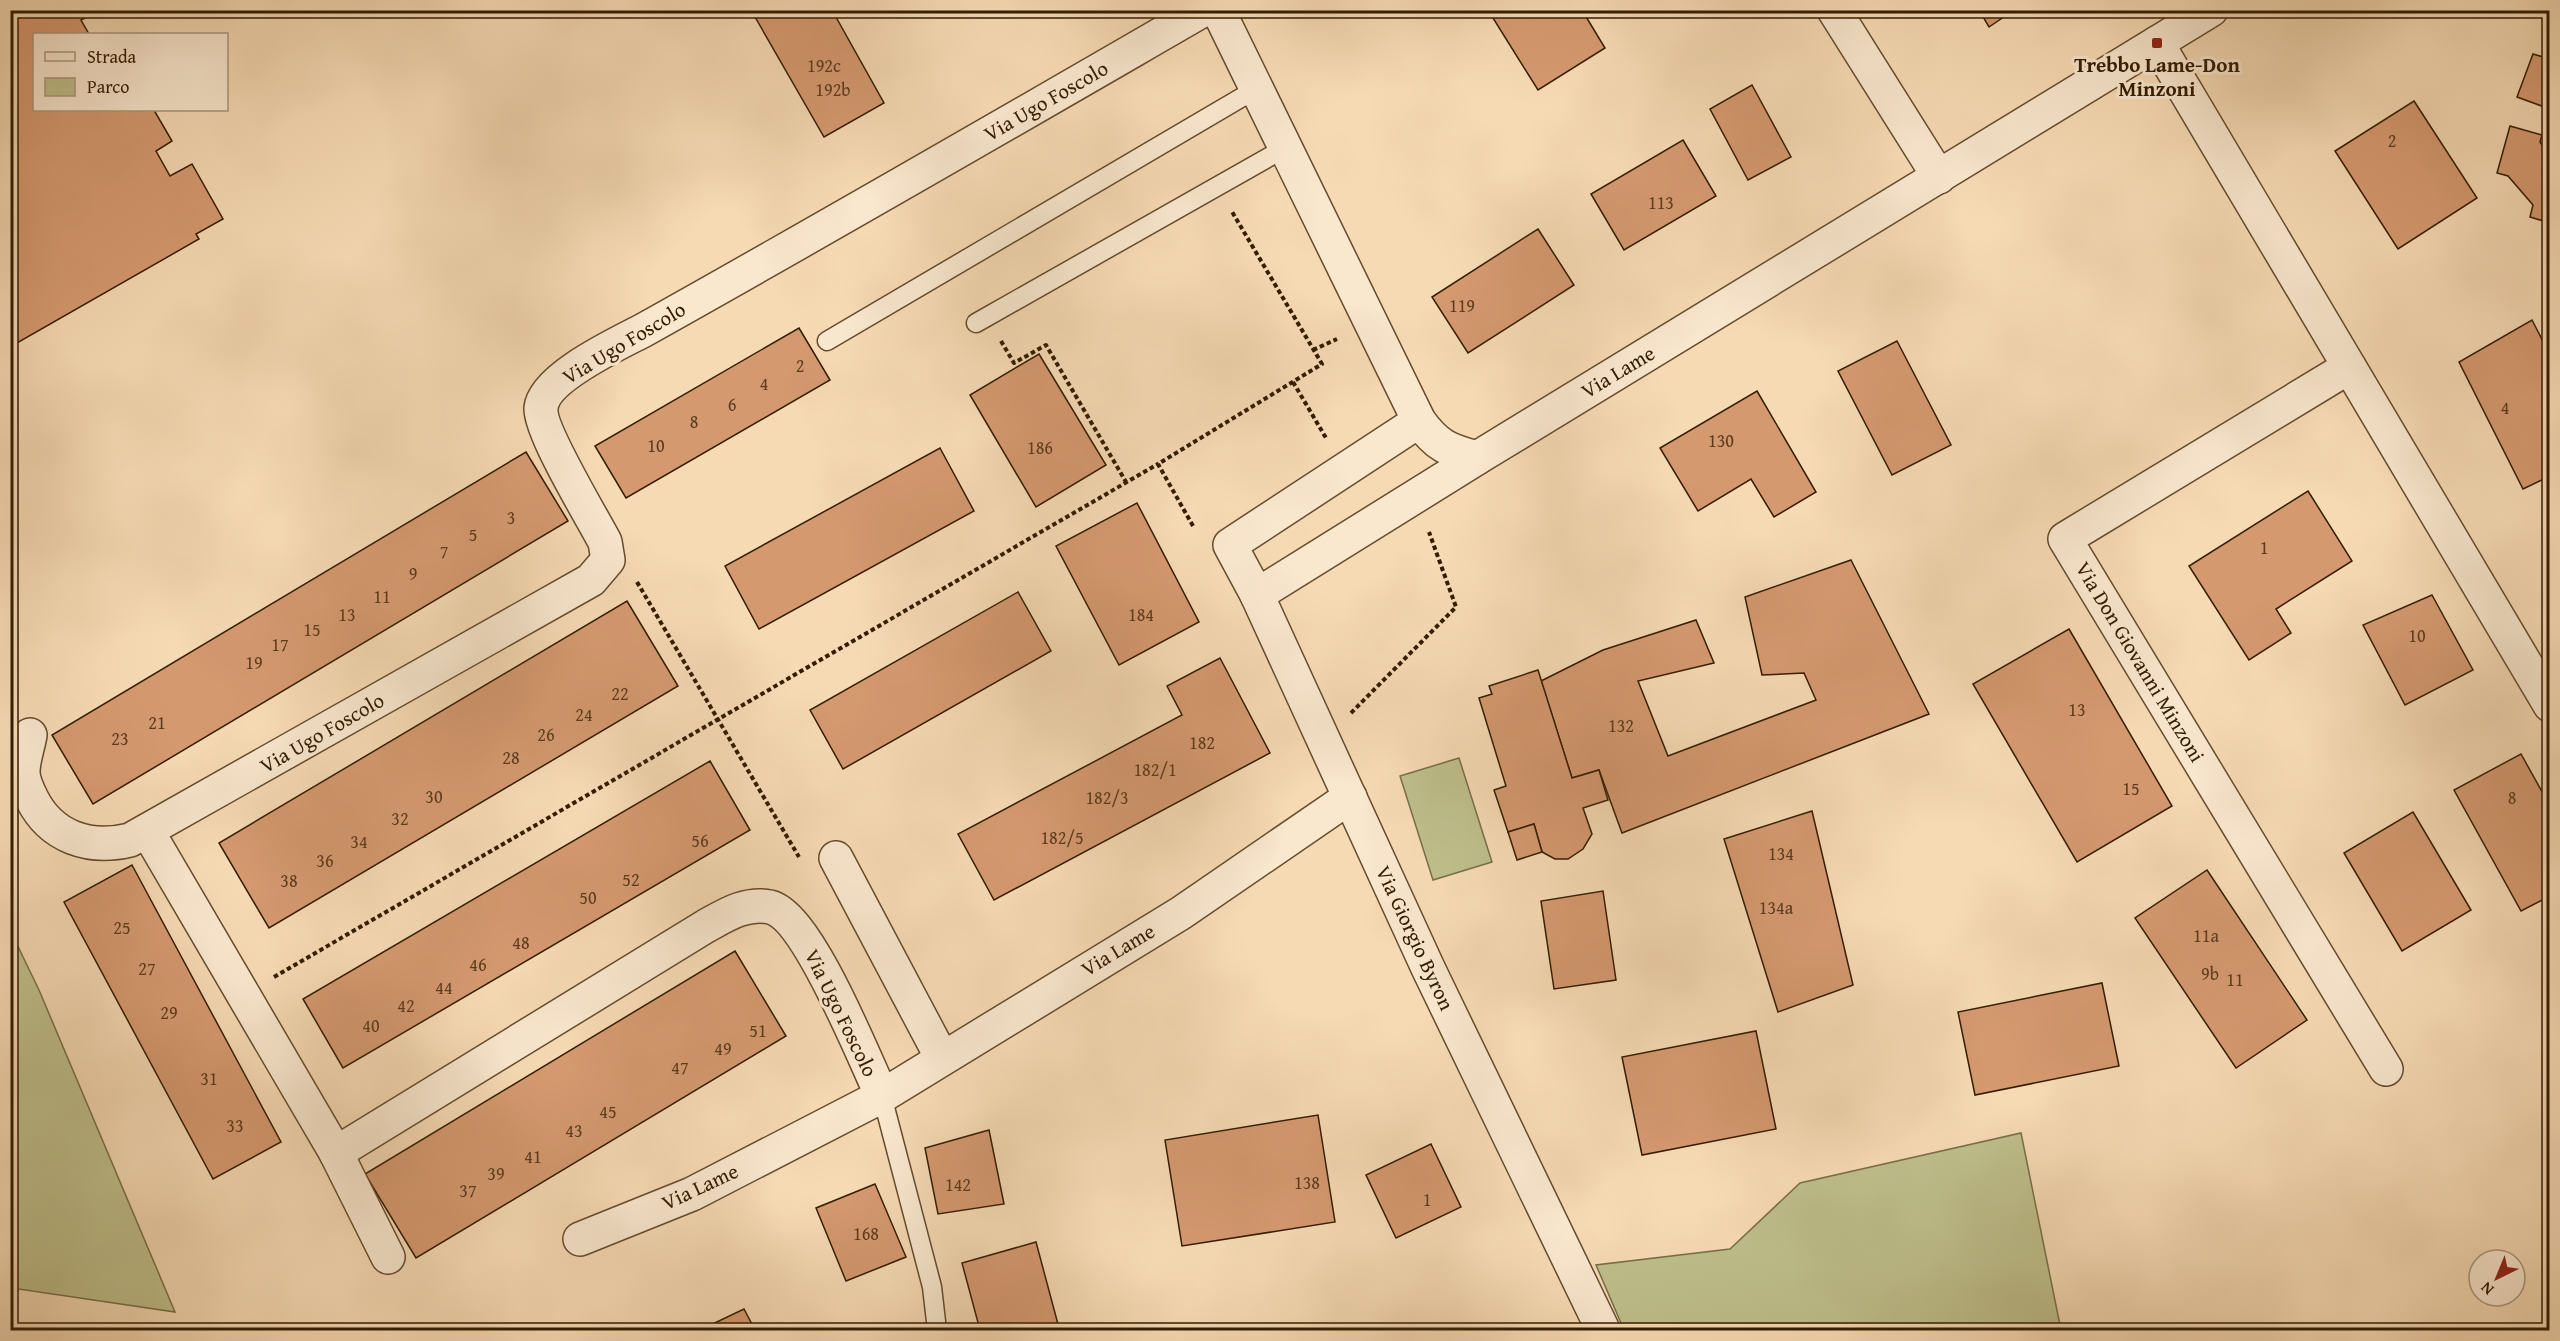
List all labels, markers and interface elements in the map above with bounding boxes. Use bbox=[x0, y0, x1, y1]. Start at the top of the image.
legend bbox=[33, 33, 228, 111]
marker: Trebbo Lame-Don Minzoni bbox=[2150, 36, 2164, 50]
text: Strada bbox=[87, 43, 137, 70]
place label: Trebbo Lame-Don Minzoni bbox=[2074, 49, 2240, 104]
house number: 192c bbox=[807, 52, 841, 79]
street label: Via Ugo Foscolo bbox=[978, 52, 1114, 149]
text: Parco bbox=[87, 73, 130, 100]
house number: 192b bbox=[815, 76, 851, 103]
house number: 2 bbox=[2388, 127, 2396, 154]
house number: 113 bbox=[1648, 189, 1674, 216]
house number: 119 bbox=[1449, 292, 1475, 319]
street label: Via Ugo Foscolo bbox=[556, 294, 691, 392]
street label: Via Lame bbox=[1575, 337, 1661, 406]
house number: 2 bbox=[796, 352, 804, 379]
house number: 4 bbox=[760, 370, 768, 397]
house number: 6 bbox=[728, 391, 736, 418]
house number: 4 bbox=[2501, 394, 2509, 421]
house number: 8 bbox=[690, 408, 698, 435]
house number: 130 bbox=[1708, 427, 1734, 454]
house number: 10 bbox=[647, 432, 665, 459]
house number: 186 bbox=[1027, 434, 1053, 461]
house number: 3 bbox=[507, 504, 515, 531]
house number: 5 bbox=[469, 521, 477, 548]
house number: 1 bbox=[2260, 534, 2268, 561]
house number: 7 bbox=[440, 538, 448, 565]
street label: Via Don Giovanni Minzoni bbox=[2068, 556, 2213, 768]
house number: 9 bbox=[409, 560, 417, 587]
house number: 11 bbox=[373, 583, 391, 610]
house number: 13 bbox=[338, 601, 356, 628]
house number: 184 bbox=[1128, 601, 1154, 628]
house number: 15 bbox=[303, 616, 321, 643]
house number: 10 bbox=[2408, 622, 2426, 649]
house number: 17 bbox=[271, 631, 289, 658]
house number: 19 bbox=[245, 649, 263, 676]
house number: 22 bbox=[611, 680, 629, 707]
street label: Via Ugo Foscolo bbox=[254, 684, 390, 781]
house number: 13 bbox=[2068, 696, 2086, 723]
house number: 24 bbox=[575, 701, 593, 728]
house number: 21 bbox=[148, 709, 166, 736]
house number: 132 bbox=[1608, 712, 1634, 739]
house number: 26 bbox=[537, 721, 555, 748]
house number: 23 bbox=[111, 725, 129, 752]
house number: 182 bbox=[1189, 729, 1215, 756]
house number: 28 bbox=[502, 744, 520, 771]
house number: 182/1 bbox=[1133, 756, 1177, 783]
house number: 15 bbox=[2122, 775, 2140, 802]
house number: 30 bbox=[425, 783, 443, 810]
house number: 182/3 bbox=[1085, 784, 1129, 811]
house number: 8 bbox=[2508, 784, 2516, 811]
house number: 32 bbox=[391, 805, 409, 832]
house number: 182/5 bbox=[1040, 824, 1084, 851]
house number: 56 bbox=[691, 827, 709, 854]
house number: 34 bbox=[350, 828, 368, 855]
house number: 134 bbox=[1768, 840, 1794, 867]
house number: 36 bbox=[316, 847, 334, 874]
street label: Via Giorgio Byron bbox=[1368, 860, 1463, 1016]
house number: 52 bbox=[622, 866, 640, 893]
house number: 38 bbox=[280, 867, 298, 894]
house number: 50 bbox=[579, 884, 597, 911]
house number: 134a bbox=[1759, 894, 1794, 921]
house number: 25 bbox=[113, 914, 131, 941]
street label: Via Lame bbox=[1075, 915, 1161, 984]
house number: 11a bbox=[2193, 922, 2219, 949]
house number: 48 bbox=[512, 929, 530, 956]
street label: Via Ugo Foscolo bbox=[797, 944, 886, 1082]
house number: 46 bbox=[469, 951, 487, 978]
house number: 27 bbox=[138, 955, 156, 982]
house number: 9b bbox=[2201, 960, 2219, 987]
house number: 11 bbox=[2226, 966, 2244, 993]
house number: 44 bbox=[435, 974, 453, 1001]
house number: 42 bbox=[397, 992, 415, 1019]
house number: 29 bbox=[160, 999, 178, 1026]
house number: 40 bbox=[362, 1012, 380, 1039]
house number: 51 bbox=[749, 1017, 767, 1044]
house number: 49 bbox=[714, 1035, 732, 1062]
house number: 47 bbox=[671, 1054, 689, 1081]
house number: 31 bbox=[200, 1065, 218, 1092]
house number: 45 bbox=[599, 1098, 617, 1125]
house number: 33 bbox=[226, 1112, 244, 1139]
house number: 43 bbox=[565, 1117, 583, 1144]
house number: 41 bbox=[524, 1143, 542, 1170]
street label: Via Lame bbox=[656, 1155, 743, 1218]
house number: 39 bbox=[487, 1160, 505, 1187]
house number: 138 bbox=[1294, 1169, 1320, 1196]
house number: 142 bbox=[945, 1171, 971, 1198]
house number: 37 bbox=[459, 1177, 477, 1204]
house number: 1 bbox=[1423, 1186, 1431, 1213]
house number: 168 bbox=[853, 1220, 879, 1247]
north arrow bbox=[2467, 1248, 2527, 1308]
text: N bbox=[2474, 1276, 2499, 1301]

